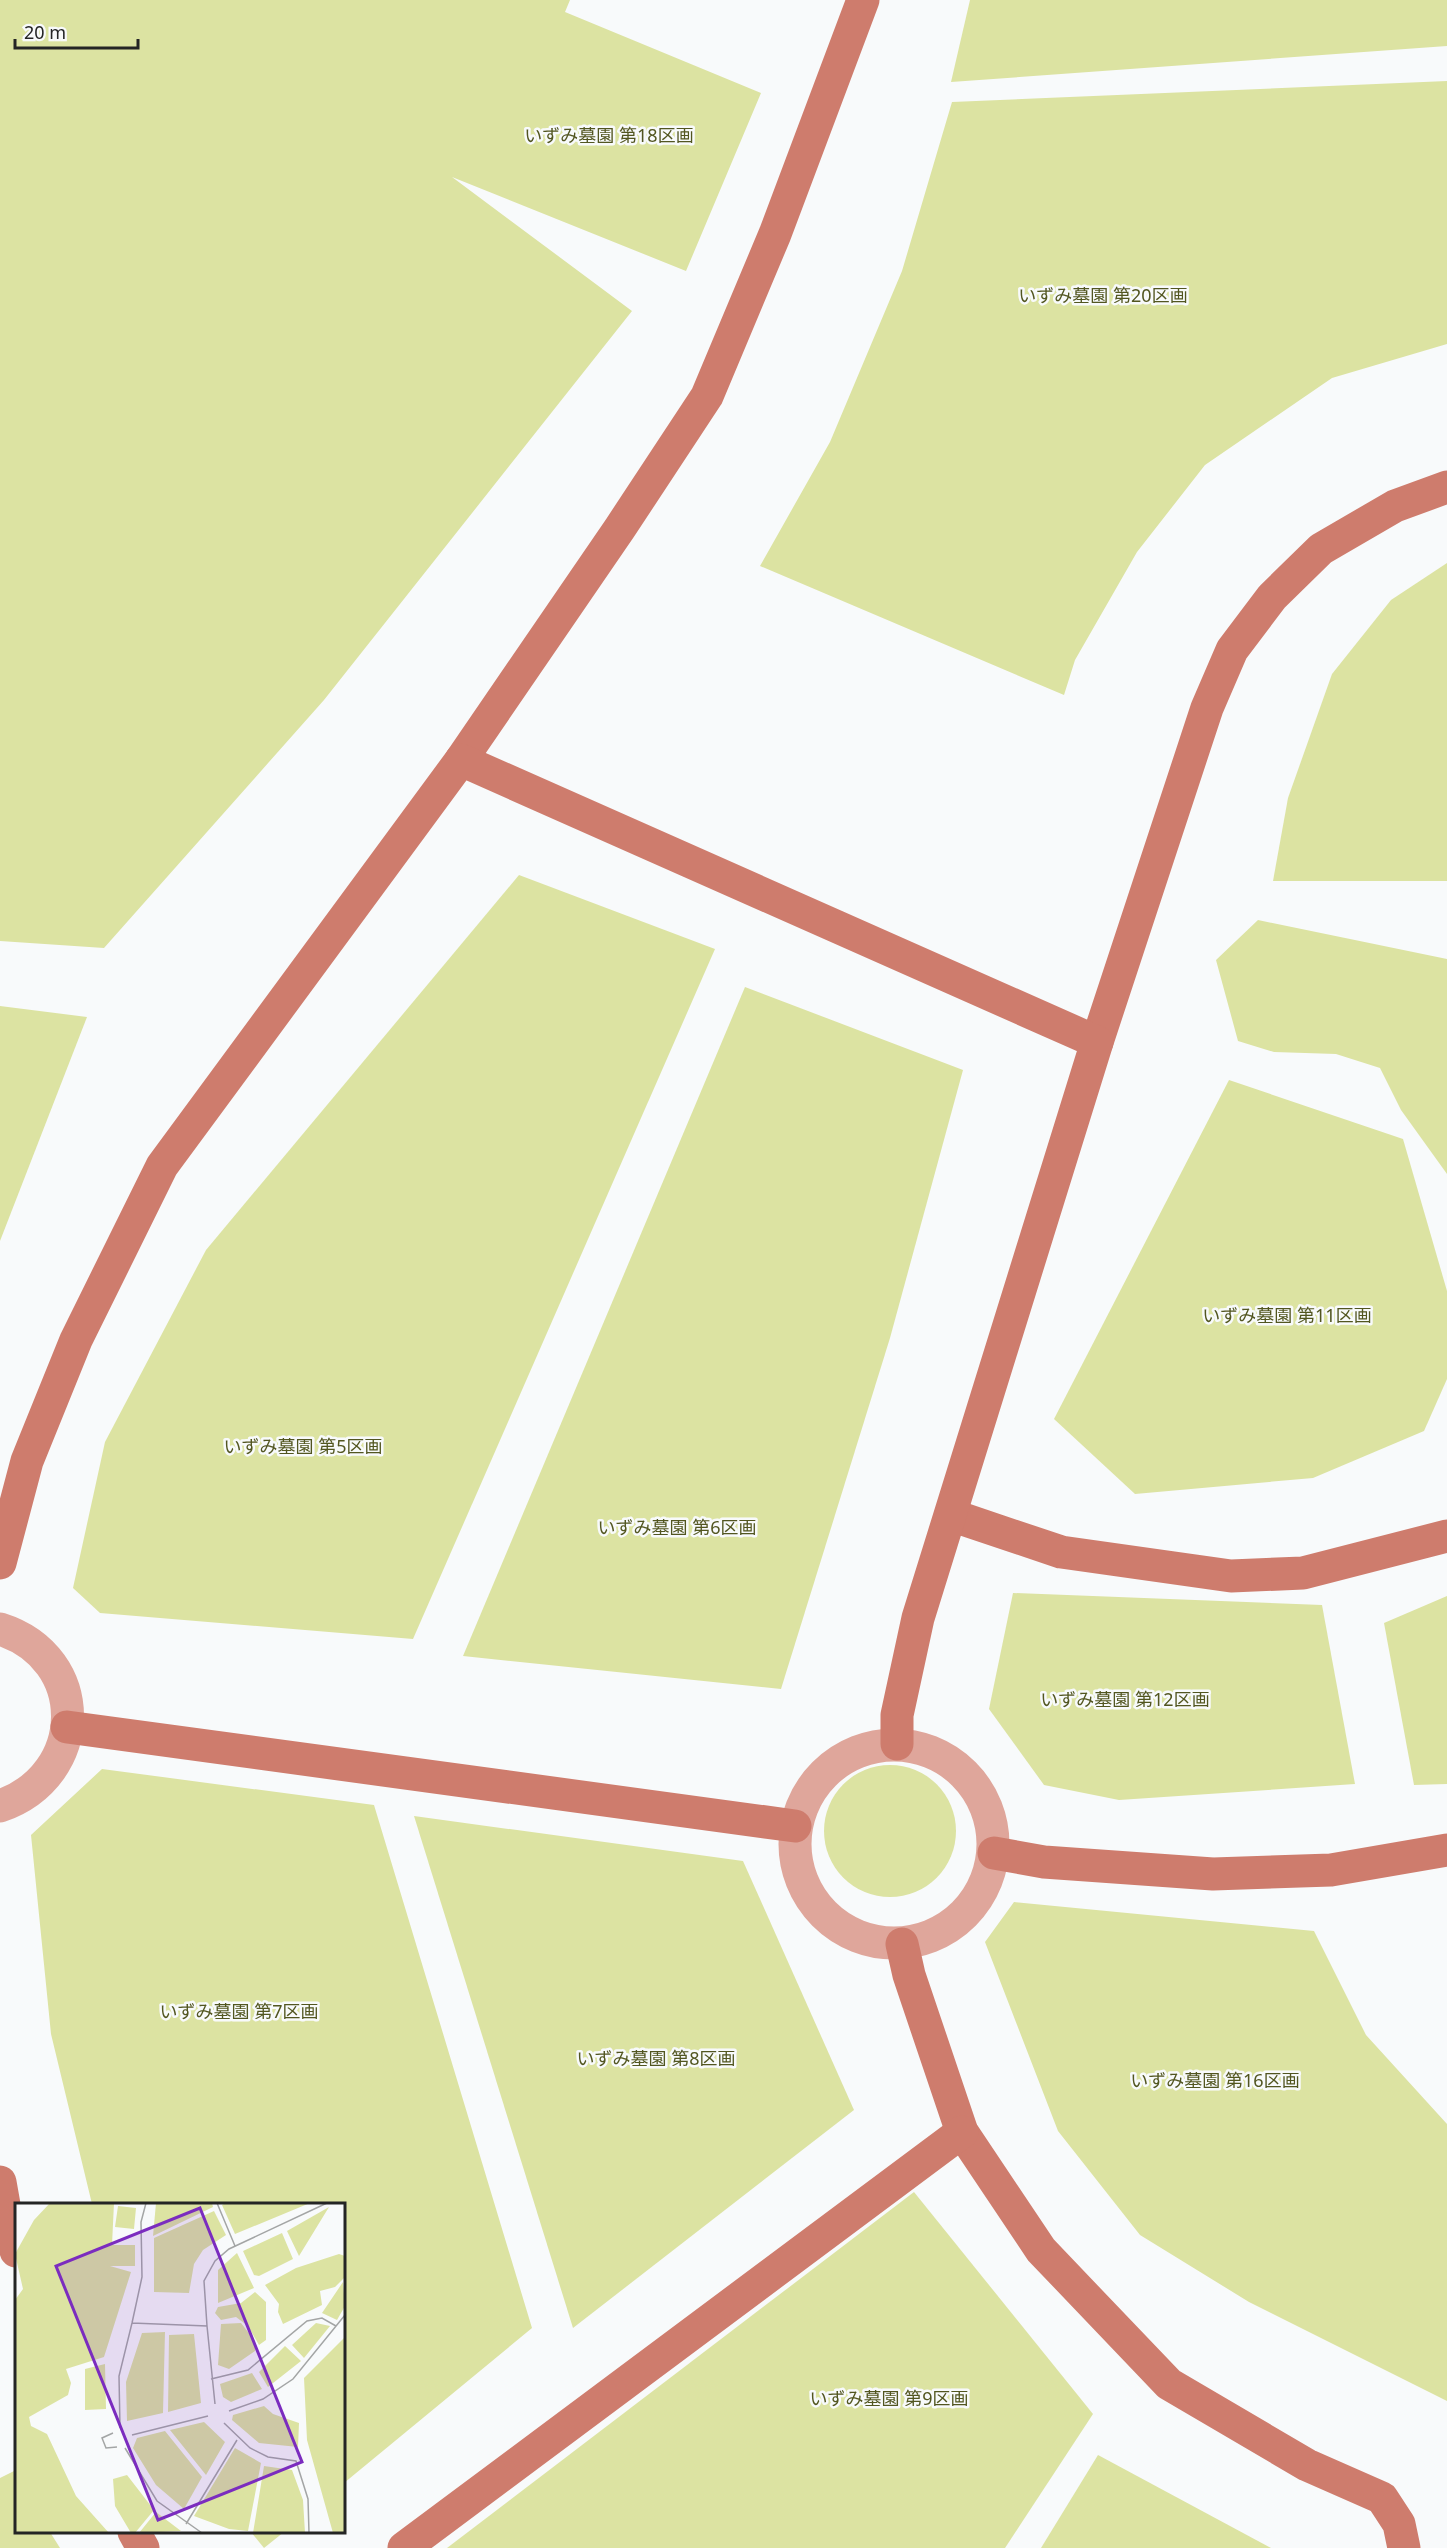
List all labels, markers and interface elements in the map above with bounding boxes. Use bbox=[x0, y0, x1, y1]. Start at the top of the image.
scale bar bbox=[15, 12, 138, 50]
text: 20 m bbox=[24, 20, 66, 44]
park label: いずみ墓園 第18区画 bbox=[524, 123, 694, 147]
park label: いずみ墓園 第20区画 bbox=[1018, 283, 1188, 307]
park label: いずみ墓園 第11区画 bbox=[1202, 1303, 1372, 1327]
park label: いずみ墓園 第5区画 bbox=[224, 1434, 382, 1458]
park label: いずみ墓園 第6区画 bbox=[598, 1515, 756, 1539]
park label: いずみ墓園 第12区画 bbox=[1040, 1687, 1210, 1711]
park label: いずみ墓園 第7区画 bbox=[160, 1999, 318, 2023]
park label: いずみ墓園 第8区画 bbox=[577, 2046, 735, 2070]
park label: いずみ墓園 第16区画 bbox=[1130, 2068, 1300, 2092]
inset map bbox=[15, 2203, 345, 2533]
park label: いずみ墓園 第9区画 bbox=[810, 2386, 968, 2410]

